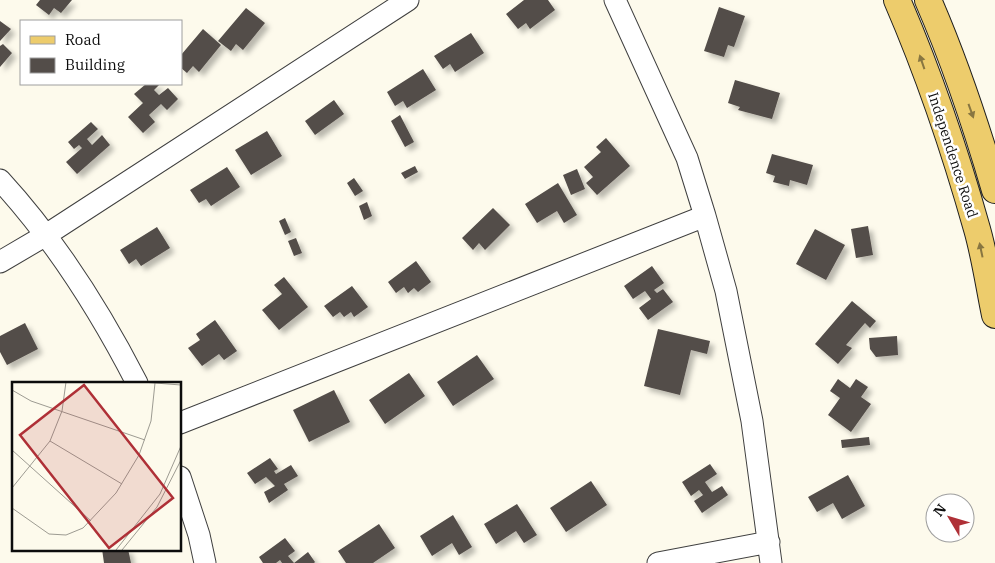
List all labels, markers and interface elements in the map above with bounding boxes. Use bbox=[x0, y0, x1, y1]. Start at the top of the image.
legend bbox=[20, 20, 182, 85]
text: Road bbox=[65, 30, 101, 49]
one-way arrow bbox=[918, 54, 925, 69]
text: Building bbox=[65, 55, 125, 74]
street label: Independence Road bbox=[924, 90, 982, 221]
one-way arrow bbox=[967, 104, 975, 119]
one-way arrow bbox=[977, 241, 985, 257]
inset map bbox=[12, 382, 181, 550]
north arrow bbox=[925, 493, 975, 543]
text: N bbox=[929, 500, 950, 520]

